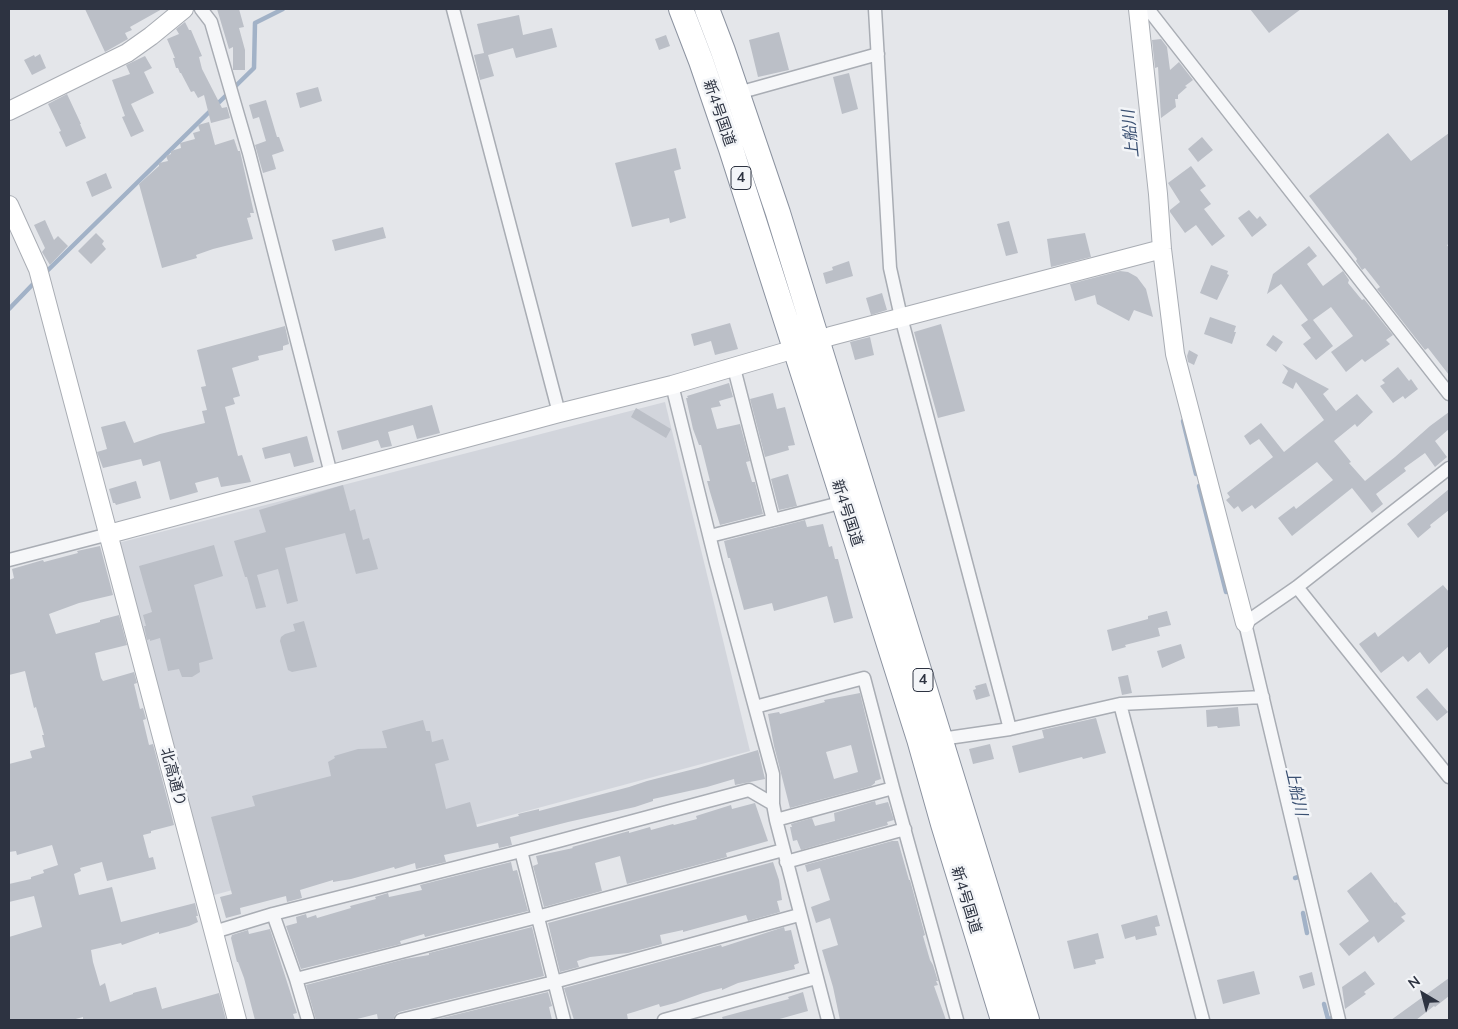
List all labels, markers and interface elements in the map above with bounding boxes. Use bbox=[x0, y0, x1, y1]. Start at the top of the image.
street label: 新4号国道 bbox=[699, 77, 739, 149]
water label: 上船川 bbox=[1119, 109, 1143, 159]
road number: 4 bbox=[731, 167, 751, 190]
street label: 新4号国道 bbox=[828, 477, 866, 549]
road number: 4 bbox=[913, 668, 933, 692]
street label: 北高通り bbox=[157, 746, 189, 808]
water label: 上船川 bbox=[1281, 766, 1311, 818]
street label: 新4号国道 bbox=[947, 864, 985, 936]
north arrow bbox=[1398, 969, 1448, 1019]
text: N bbox=[1404, 972, 1424, 992]

